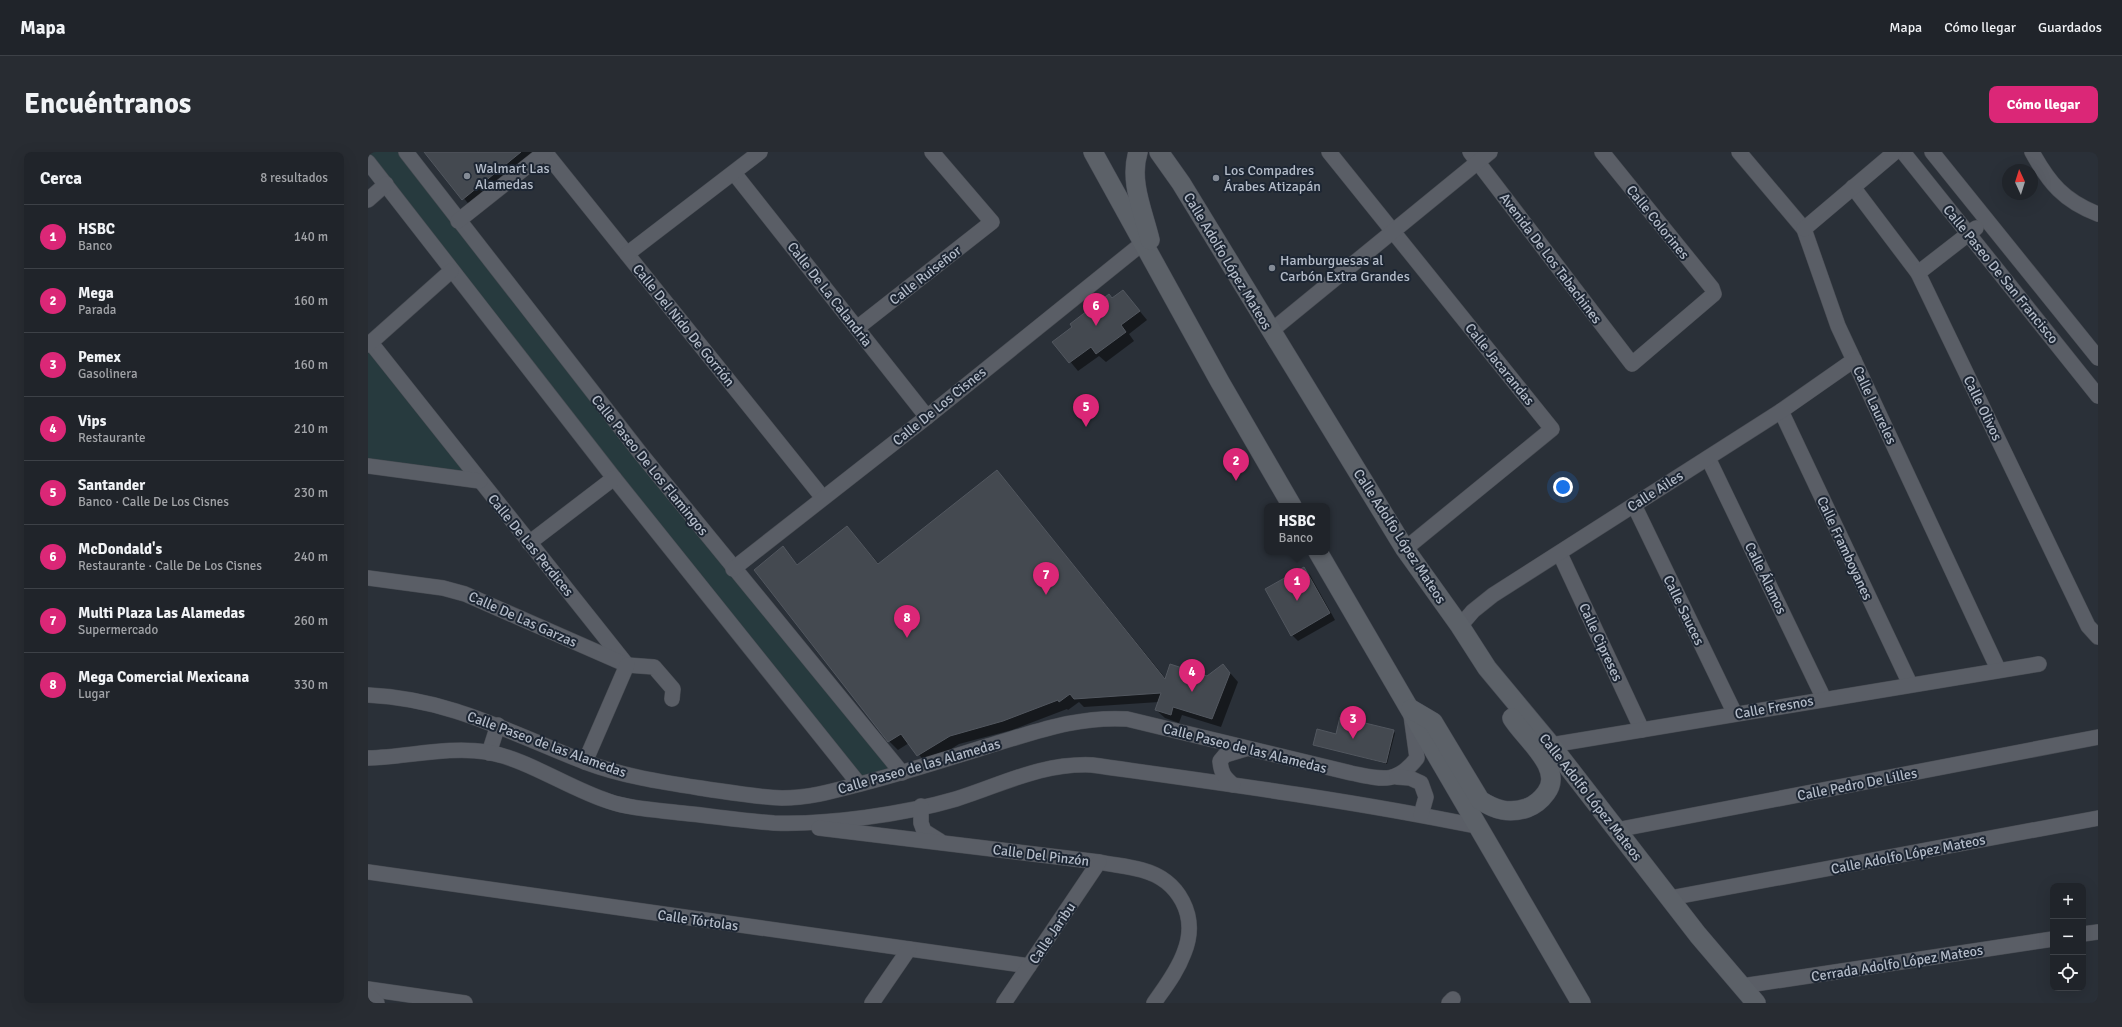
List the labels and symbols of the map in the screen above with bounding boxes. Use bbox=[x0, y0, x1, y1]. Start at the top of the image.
place label: Walmart Las Alamedas bbox=[475, 160, 550, 193]
place label: Los Compadres Árabes Atizapán bbox=[1224, 162, 1321, 195]
north arrow bbox=[2002, 164, 2038, 200]
marker: Walmart Las Alamedas bbox=[462, 171, 472, 181]
marker: Los Compadres Árabes Atizapán bbox=[1211, 173, 1221, 183]
street label: Calle Colorines bbox=[1623, 182, 1693, 263]
street label: Calle Adolfo López Mateos bbox=[1180, 190, 1275, 333]
street label: Avenida De Los Tabachines bbox=[1496, 190, 1605, 327]
street label: Calle Paseo De San Francisco bbox=[1939, 201, 2062, 347]
street label: Calle De La Calandria bbox=[784, 239, 876, 350]
street label: Calle Ruiseñor bbox=[886, 242, 965, 309]
place label: Hamburguesas al Carbón Extra Grandes bbox=[1280, 252, 1410, 285]
street label: Calle Del Nido De Gorrión bbox=[629, 261, 738, 390]
marker: Hamburguesas al Carbón Extra Grandes bbox=[1267, 263, 1277, 273]
pin: 6 bbox=[1083, 293, 1109, 326]
street label: Calle Jacarandas bbox=[1461, 320, 1538, 409]
street label: Calle Laureles bbox=[1849, 363, 1900, 447]
street label: Calle De Los Cisnes bbox=[889, 364, 989, 449]
street label: Calle Olivos bbox=[1960, 373, 2006, 443]
street label: Calle Paseo De Los Flamingos bbox=[588, 391, 712, 539]
pin: 5 bbox=[1073, 394, 1099, 427]
pin: 2 bbox=[1223, 448, 1249, 481]
street label: Calle Adolfo López Mateos bbox=[1350, 466, 1449, 607]
street label: Calle Ailes bbox=[1624, 467, 1686, 516]
your location bbox=[1553, 477, 1573, 497]
street label: Calle De Las Perdices bbox=[484, 491, 577, 600]
street label: Calle Framboyanes bbox=[1813, 494, 1876, 603]
street label: Calle Álamos bbox=[1741, 540, 1790, 617]
pin: 7 bbox=[1033, 562, 1059, 595]
pin: 1 bbox=[1284, 568, 1310, 601]
street label: Calle Sauces bbox=[1659, 573, 1708, 648]
street label: Calle De Las Garzas bbox=[466, 588, 580, 651]
street label: Calle Cipreses bbox=[1575, 600, 1626, 684]
pin: 8 bbox=[894, 605, 920, 638]
pin: 4 bbox=[1179, 659, 1205, 692]
street label: Calle Fresnos bbox=[1733, 692, 1815, 723]
pin: 3 bbox=[1340, 706, 1366, 739]
street label: Calle Paseo de las Alamedas bbox=[465, 708, 629, 781]
street label: Calle Paseo de las Alamedas bbox=[1161, 720, 1328, 777]
street label: Calle Adolfo López Mateos bbox=[1536, 730, 1646, 864]
street label: Calle Paseo de las Alamedas bbox=[836, 735, 1002, 798]
street label: Calle Pedro De Lilles bbox=[1796, 765, 1918, 804]
street label: Calle Adolfo López Mateos bbox=[1829, 831, 1987, 878]
street label: Calle Del Pinzón bbox=[992, 841, 1090, 870]
street label: Calle Jaribu bbox=[1026, 899, 1079, 967]
street label: Calle Tórtolas bbox=[656, 906, 739, 935]
street label: Cerrada Adolfo López Mateos bbox=[1810, 942, 1984, 985]

